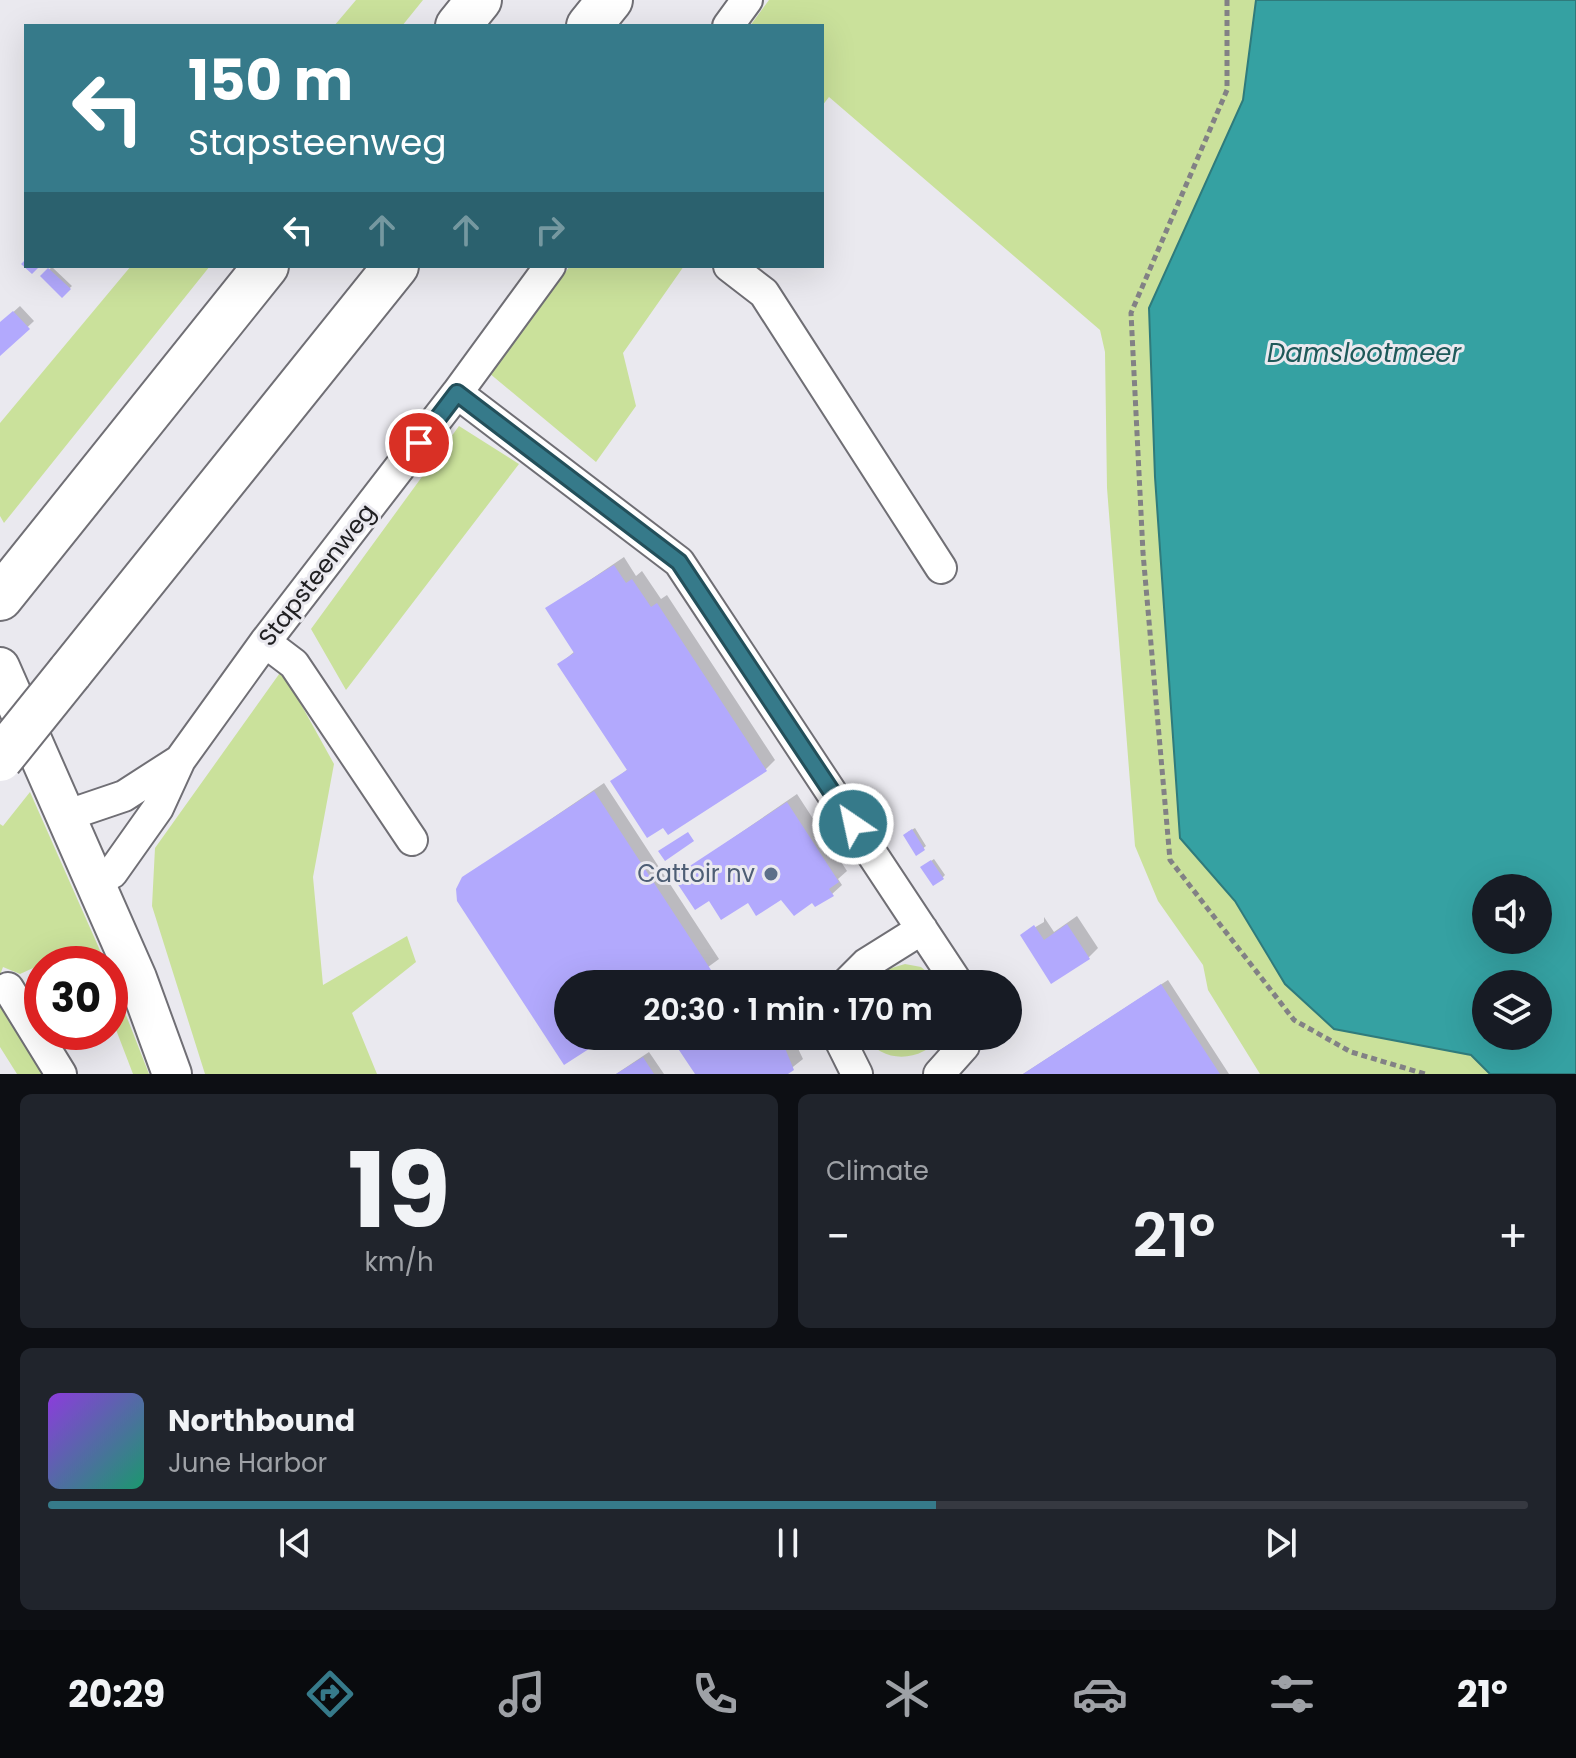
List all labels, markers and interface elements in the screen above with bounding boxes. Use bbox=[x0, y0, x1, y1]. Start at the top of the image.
text: 150 m bbox=[188, 41, 353, 120]
icon: left bbox=[56, 56, 160, 160]
text: Stapsteenweg bbox=[188, 117, 447, 168]
icon: left bbox=[276, 208, 320, 252]
icon: ahead bbox=[360, 208, 404, 252]
icon: ahead bbox=[444, 208, 488, 252]
icon: right bbox=[528, 208, 572, 252]
water label: Damslootmeer bbox=[1267, 335, 1462, 371]
pin bbox=[385, 409, 453, 477]
icon: arrive bbox=[397, 421, 441, 465]
street label: Stapsteenweg bbox=[251, 497, 383, 653]
position arrow bbox=[811, 782, 895, 866]
place label: Cattoir nv bbox=[637, 857, 756, 890]
marker: Cattoir nv bbox=[762, 865, 780, 883]
map controls bbox=[1472, 874, 1552, 1050]
button: sound bbox=[1472, 874, 1552, 954]
speed limit sign: 30 bbox=[24, 946, 128, 1050]
button: layers bbox=[1472, 970, 1552, 1050]
text: 20:30 · 1 min · 170 m bbox=[643, 988, 933, 1031]
text: 19 bbox=[347, 1118, 451, 1263]
text: Climate bbox=[826, 1153, 929, 1189]
text: 21° bbox=[1133, 1194, 1216, 1278]
text: − bbox=[826, 1206, 850, 1267]
text: + bbox=[1498, 1206, 1528, 1267]
text: km/h bbox=[364, 1244, 434, 1280]
text: Northbound bbox=[168, 1399, 355, 1442]
text: June Harbor bbox=[168, 1445, 327, 1481]
icon: previous bbox=[273, 1521, 317, 1565]
icon: pause bbox=[766, 1521, 810, 1565]
icon: next bbox=[1259, 1521, 1303, 1565]
icon: directions bbox=[302, 1666, 358, 1722]
icon: music bbox=[494, 1666, 550, 1722]
icon: phone bbox=[687, 1666, 743, 1722]
icon: climate bbox=[879, 1666, 935, 1722]
icon: car bbox=[1072, 1666, 1128, 1722]
icon: filters bbox=[1264, 1666, 1320, 1722]
text: 20:29 bbox=[68, 1669, 165, 1720]
text: 21° bbox=[1457, 1669, 1508, 1720]

